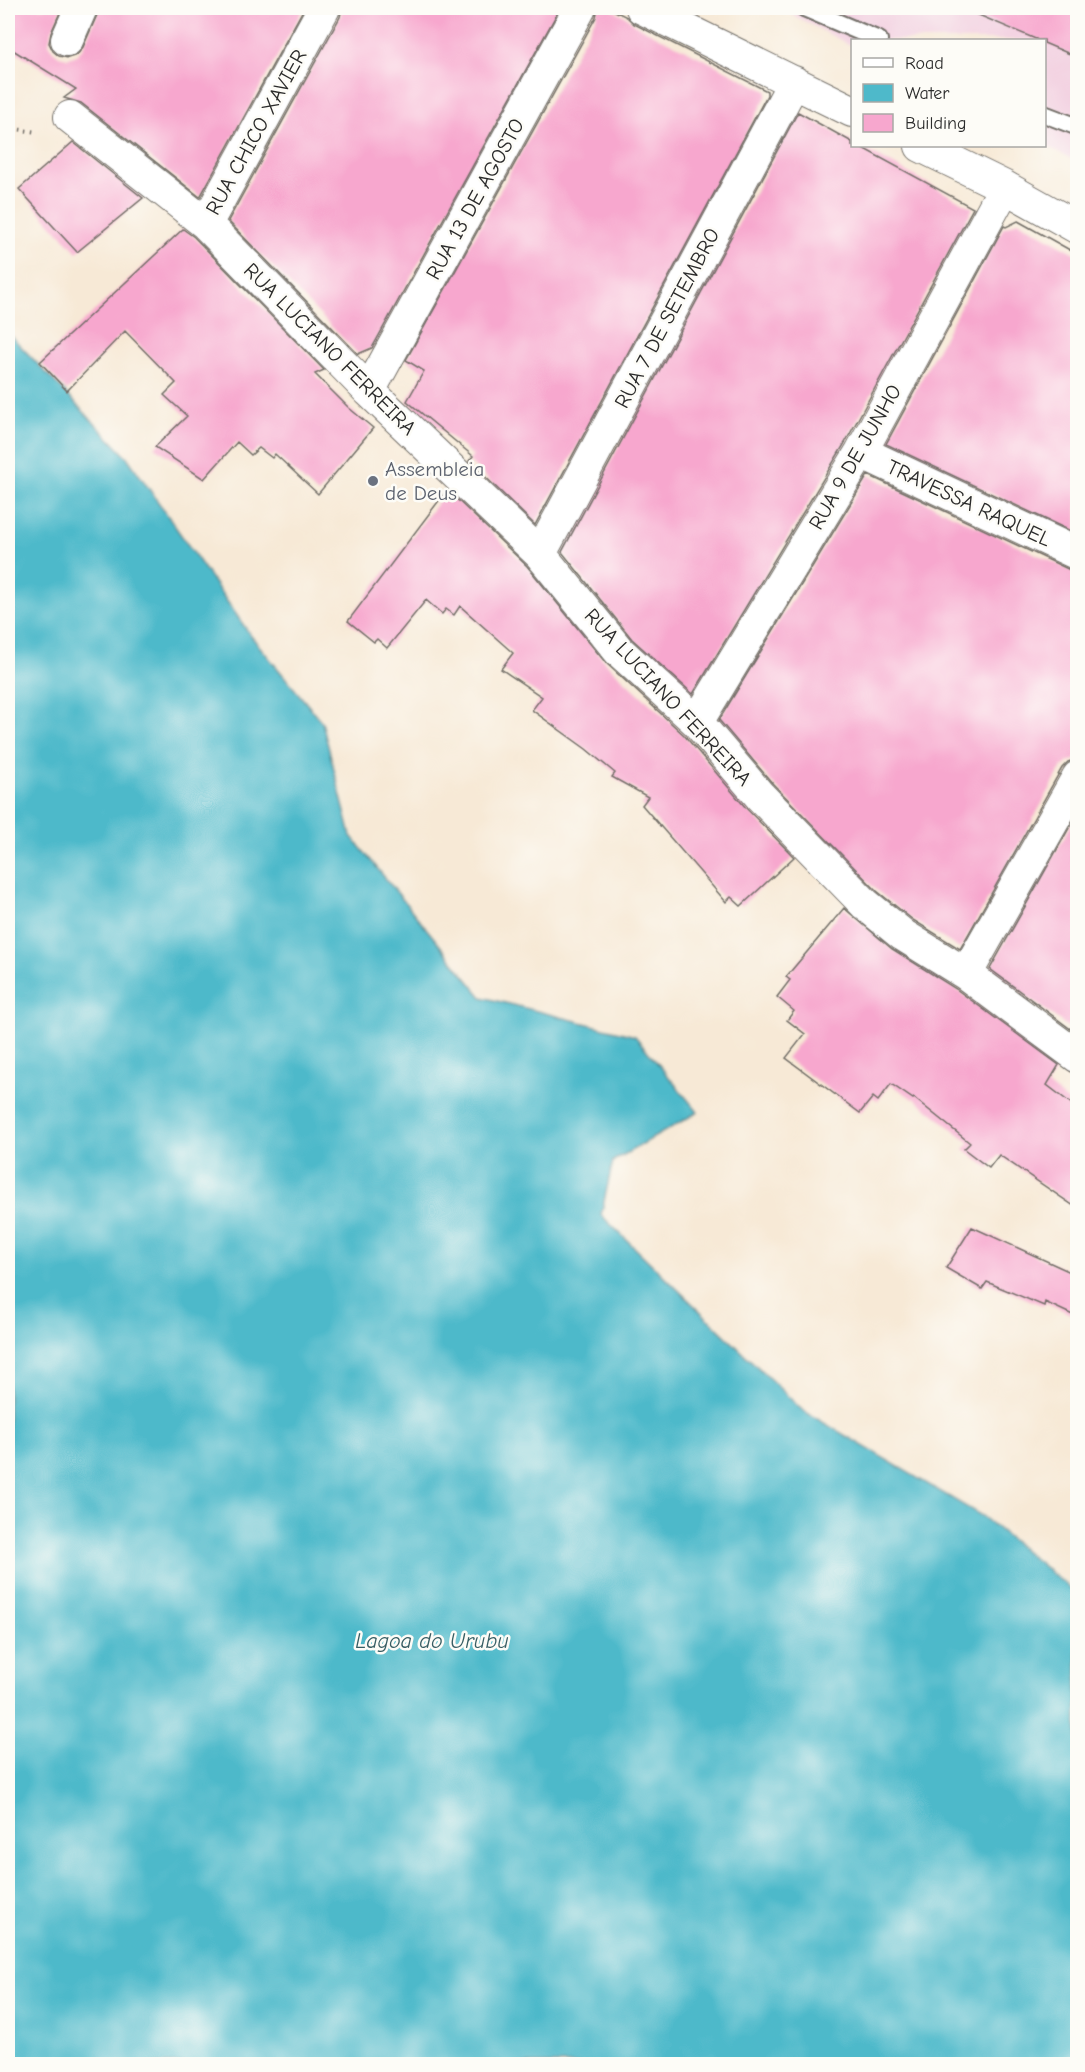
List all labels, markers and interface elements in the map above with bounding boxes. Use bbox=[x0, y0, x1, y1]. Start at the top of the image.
legend bbox=[851, 39, 1046, 147]
street label: RUA CHICO XAVIER bbox=[201, 45, 311, 219]
text: Road bbox=[905, 53, 944, 74]
text: Water bbox=[905, 83, 950, 104]
text: Building bbox=[905, 113, 967, 134]
street label: RUA 13 DE AGOSTO bbox=[421, 114, 529, 284]
street label: RUA 7 DE SETEMBRO bbox=[609, 224, 725, 412]
street label: RUA LUCIANO FERREIRA bbox=[239, 258, 421, 440]
street label: RUA 9 DE JUNHO bbox=[804, 380, 906, 534]
street label: TRAVESSA RAQUEL bbox=[883, 454, 1055, 552]
place label: Assembleia de Deus bbox=[385, 457, 484, 505]
marker: Assembleia de Deus bbox=[366, 474, 380, 488]
street label: RUA LUCIANO FERREIRA bbox=[580, 603, 756, 791]
water label: Lagoa do Urubu bbox=[355, 1628, 509, 1654]

